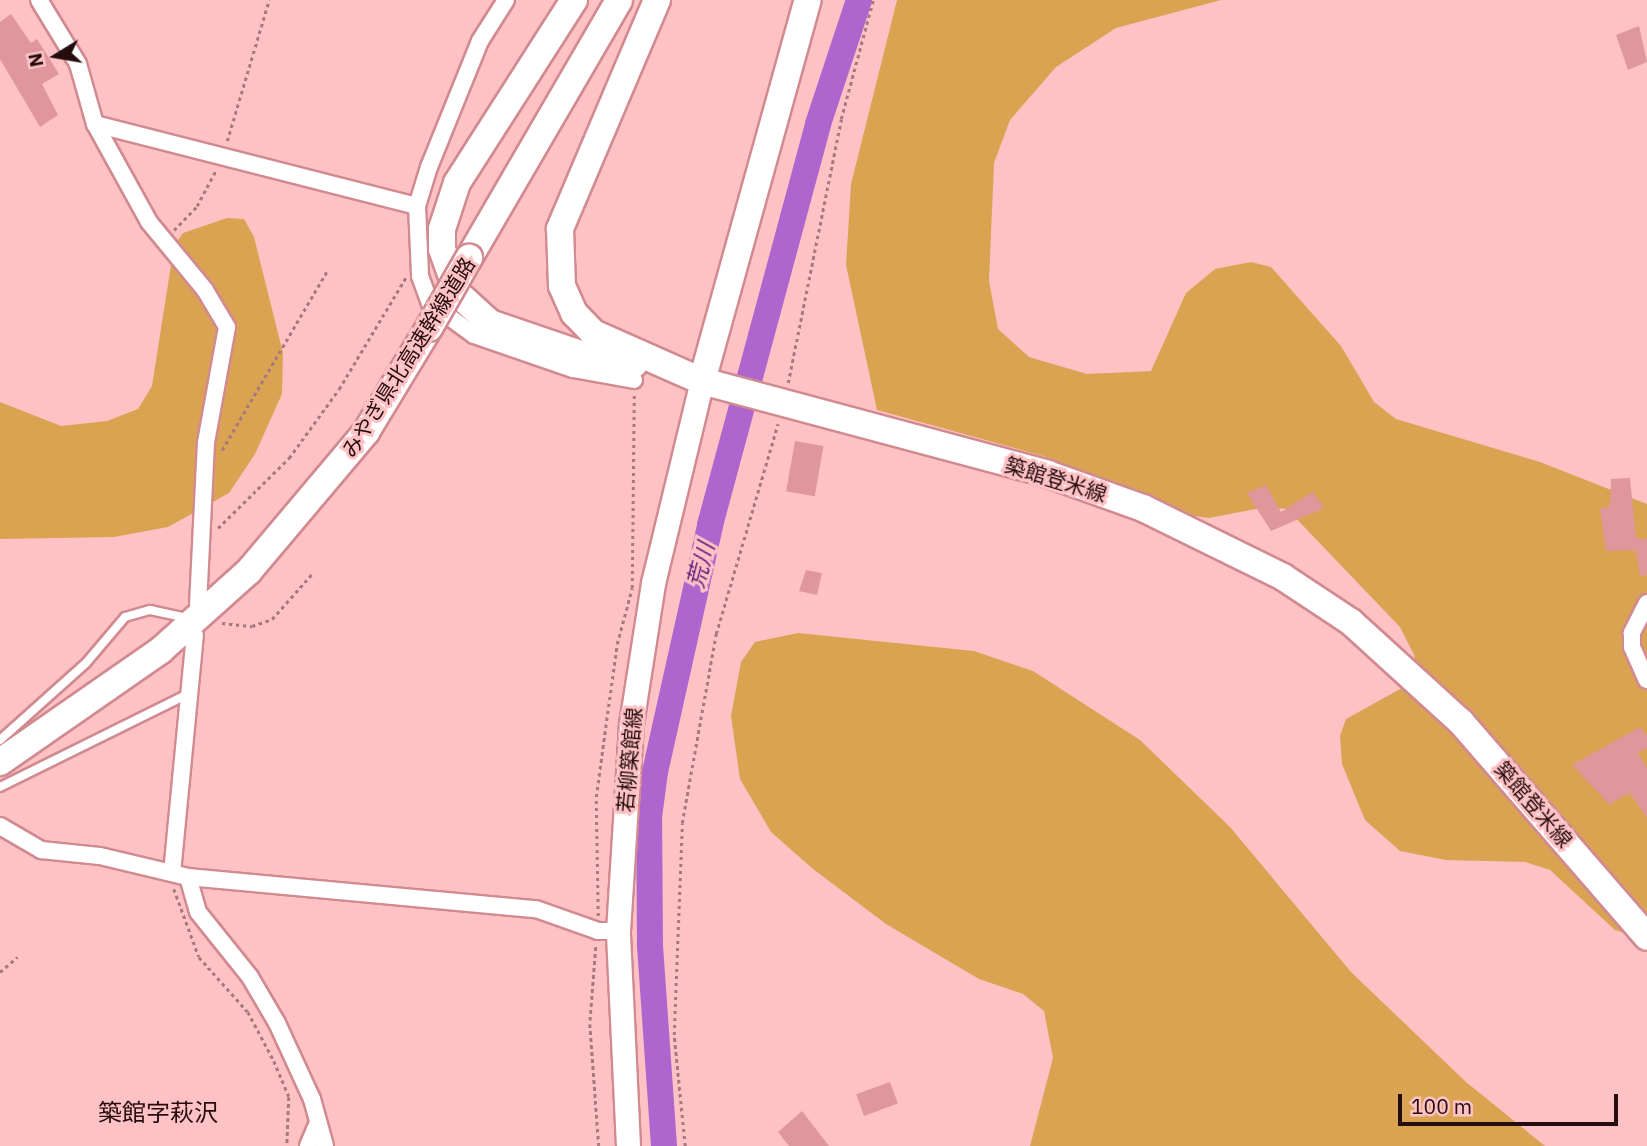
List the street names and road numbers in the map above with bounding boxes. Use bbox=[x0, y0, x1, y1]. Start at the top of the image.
street label: みやぎ県北高速幹線道路 bbox=[336, 252, 480, 462]
street label: 築館登米線 bbox=[1002, 452, 1110, 506]
street label: 若柳築館線 bbox=[612, 707, 646, 813]
street label: 築館登米線 bbox=[1490, 756, 1578, 852]

